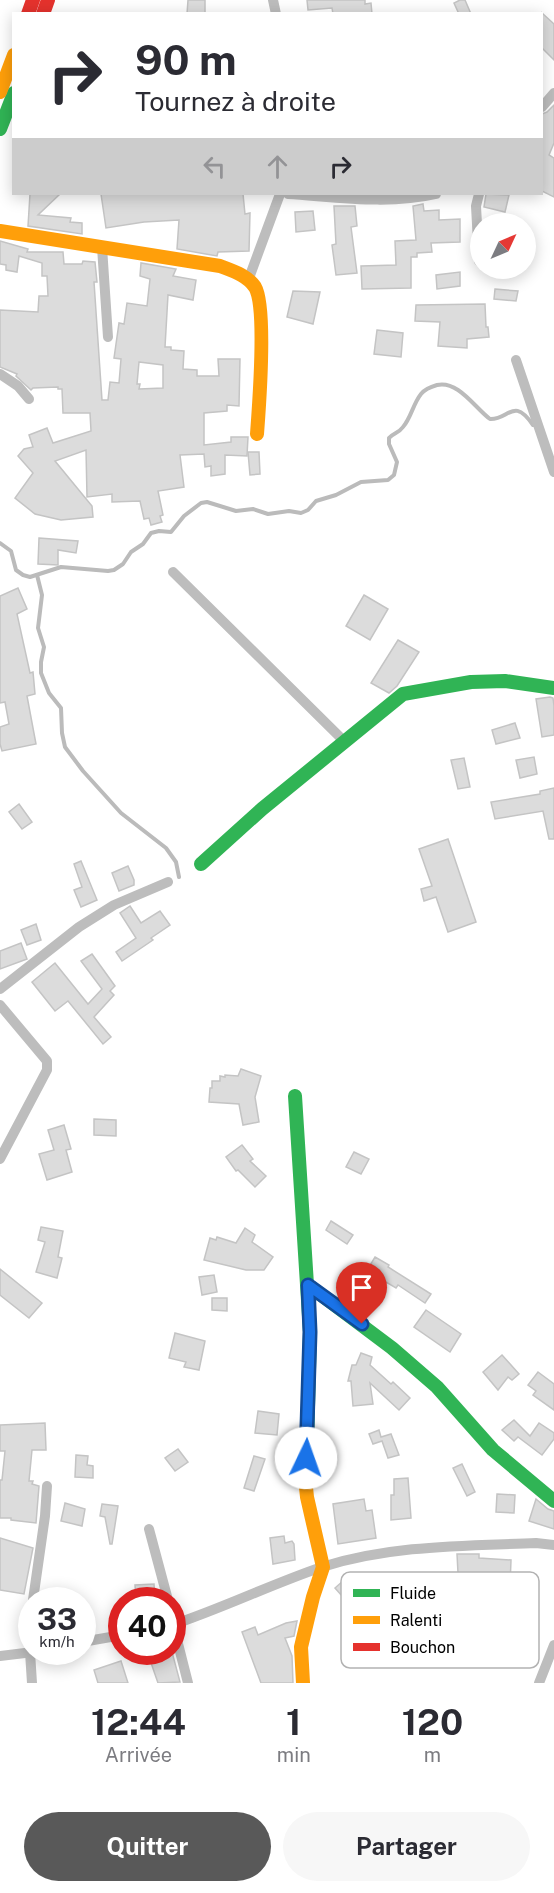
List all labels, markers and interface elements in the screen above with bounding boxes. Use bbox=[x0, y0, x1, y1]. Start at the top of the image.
text: 90 m bbox=[135, 35, 237, 84]
icon: right bbox=[36, 36, 114, 114]
text: Tournez à droite bbox=[135, 85, 336, 117]
icon: left bbox=[198, 150, 231, 183]
icon: ahead bbox=[261, 150, 294, 183]
icon: right bbox=[324, 150, 357, 183]
north arrow bbox=[470, 213, 536, 279]
map controls bbox=[470, 213, 536, 279]
pin bbox=[336, 1262, 387, 1324]
icon: arrive bbox=[345, 1271, 378, 1304]
position arrow bbox=[274, 1426, 338, 1490]
legend bbox=[341, 1572, 539, 1668]
text: Fluide bbox=[390, 1584, 436, 1603]
speed limit sign: 40 bbox=[108, 1587, 186, 1665]
text: 33 bbox=[37, 1601, 77, 1637]
text: Ralenti bbox=[390, 1611, 442, 1630]
text: km/h bbox=[39, 1633, 75, 1650]
text: Bouchon bbox=[390, 1638, 455, 1657]
text: 12:44 bbox=[91, 1701, 186, 1743]
text: 1 bbox=[286, 1701, 302, 1743]
text: 120 bbox=[402, 1701, 463, 1743]
text: Arrivée bbox=[105, 1743, 172, 1767]
text: min bbox=[277, 1743, 311, 1767]
text: m bbox=[424, 1743, 441, 1767]
button: Quitter bbox=[24, 1812, 271, 1881]
button: Partager bbox=[283, 1812, 530, 1881]

